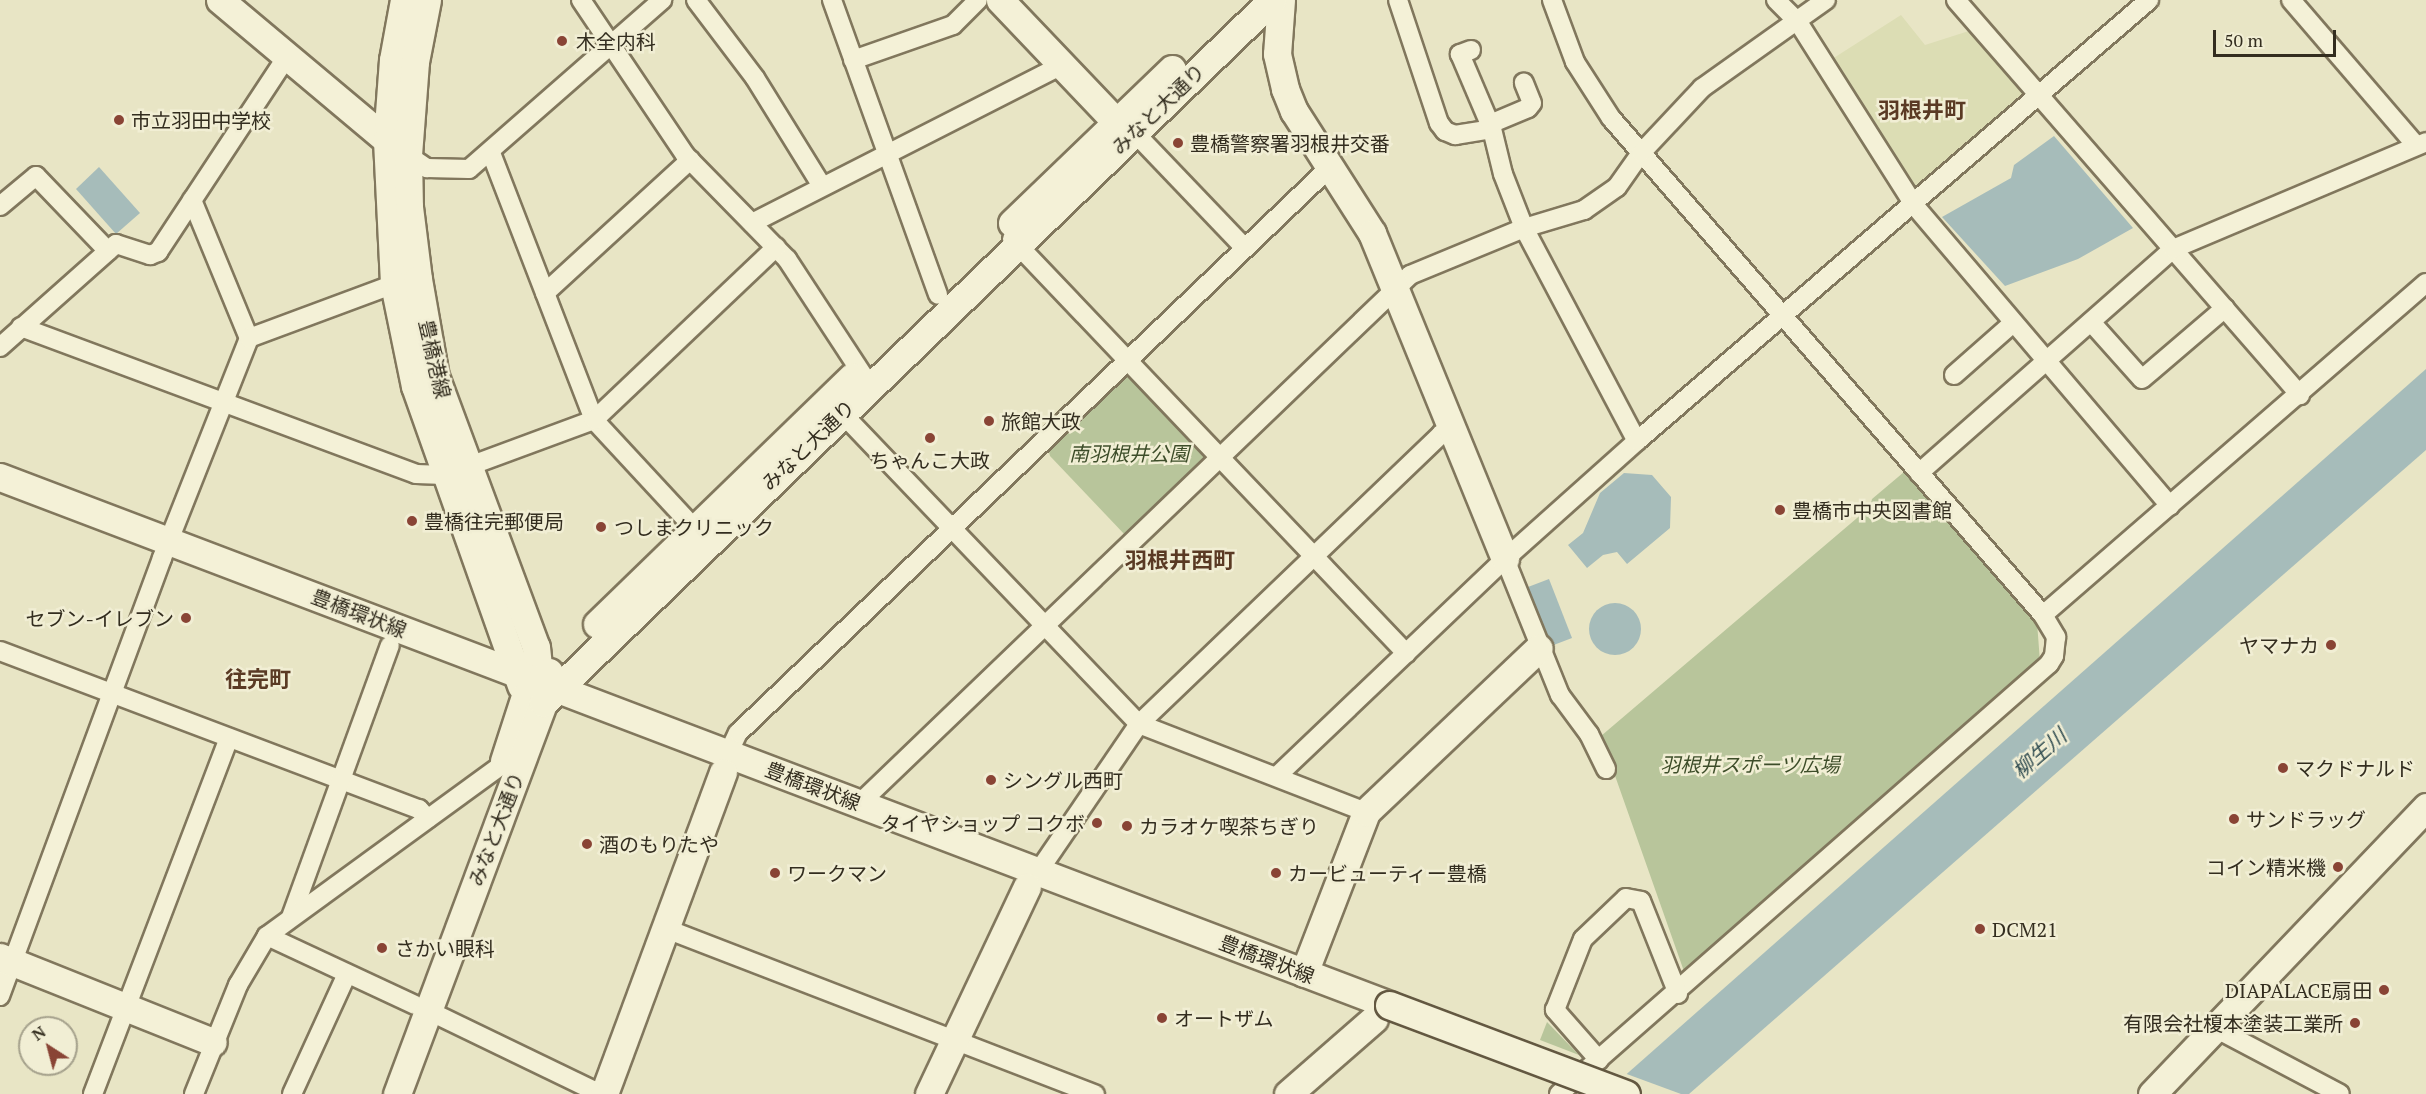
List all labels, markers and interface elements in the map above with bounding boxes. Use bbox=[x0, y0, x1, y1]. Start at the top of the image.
scale bar bbox=[2216, 18, 2339, 56]
text: 50 m bbox=[2224, 28, 2263, 52]
place label: 木全内科 bbox=[576, 29, 656, 53]
marker: 木全内科 bbox=[553, 32, 571, 50]
street label: みなと大通り bbox=[1107, 59, 1209, 159]
district label: 羽根井町 bbox=[1878, 97, 1966, 123]
place label: 市立羽田中学校 bbox=[131, 108, 271, 132]
marker: 市立羽田中学校 bbox=[112, 113, 126, 127]
place label: 豊橋警察署羽根井交番 bbox=[1190, 131, 1390, 155]
marker: 豊橋警察署羽根井交番 bbox=[1171, 136, 1185, 150]
street label: 豊橋港線 bbox=[414, 317, 456, 401]
street label: みなと大通り bbox=[757, 395, 859, 495]
place label: 旅館大政 bbox=[1001, 409, 1081, 433]
marker: 旅館大政 bbox=[982, 414, 996, 428]
marker: ちゃんこ大政 bbox=[923, 431, 937, 445]
park label: 南羽根井公園 bbox=[1069, 441, 1189, 465]
place label: ちゃんこ大政 bbox=[870, 448, 990, 472]
place label: 豊橋市中央図書館 bbox=[1792, 498, 1952, 522]
marker: 豊橋市中央図書館 bbox=[1773, 503, 1787, 517]
place label: 豊橋往完郵便局 bbox=[424, 509, 564, 533]
marker: 豊橋往完郵便局 bbox=[405, 514, 419, 528]
place label: つしまクリニック bbox=[614, 515, 774, 539]
marker: つしまクリニック bbox=[592, 518, 610, 536]
district label: 羽根井西町 bbox=[1125, 547, 1235, 573]
street label: 豊橋環状線 bbox=[308, 584, 410, 642]
place label: セブン-イレブン bbox=[26, 606, 174, 630]
marker: セブン-イレブン bbox=[179, 611, 193, 625]
place label: ヤマナカ bbox=[2239, 633, 2319, 657]
marker: ヤマナカ bbox=[2324, 638, 2338, 652]
district label: 往完町 bbox=[225, 666, 291, 692]
water label: 柳生川 bbox=[2007, 723, 2071, 783]
park label: 羽根井スポーツ広場 bbox=[1660, 752, 1840, 776]
place label: マクドナルド bbox=[2295, 756, 2415, 780]
street label: 豊橋環状線 bbox=[762, 757, 864, 815]
marker: マクドナルド bbox=[2276, 761, 2290, 775]
place label: シングル西町 bbox=[1003, 768, 1123, 792]
street label: みなと大通り bbox=[463, 769, 529, 889]
marker: シングル西町 bbox=[984, 773, 998, 787]
place label: サンドラッグ bbox=[2246, 807, 2366, 831]
place label: タイヤショップ コクボ bbox=[880, 811, 1085, 835]
marker: サンドラッグ bbox=[2227, 812, 2241, 826]
place label: カラオケ喫茶ちぎり bbox=[1139, 814, 1319, 838]
marker: タイヤショップ コクボ bbox=[1090, 816, 1104, 830]
marker: カラオケ喫茶ちぎり bbox=[1120, 819, 1134, 833]
place label: 酒のもりたや bbox=[599, 832, 719, 856]
marker: 酒のもりたや bbox=[580, 837, 594, 851]
place label: コイン精米機 bbox=[2206, 855, 2326, 879]
marker: コイン精米機 bbox=[2331, 860, 2345, 874]
place label: ワークマン bbox=[787, 861, 887, 885]
place label: カービューティー豊橋 bbox=[1288, 861, 1488, 885]
marker: ワークマン bbox=[768, 866, 782, 880]
marker: カービューティー豊橋 bbox=[1269, 866, 1283, 880]
place label: DCM21 bbox=[1992, 917, 2058, 941]
marker: DCM21 bbox=[1973, 922, 1987, 936]
street label: 豊橋環状線 bbox=[1216, 930, 1318, 988]
place label: さかい眼科 bbox=[395, 936, 495, 960]
marker: さかい眼科 bbox=[373, 939, 391, 957]
place label: DIAPALACE扇田 bbox=[2225, 978, 2372, 1002]
marker: DIAPALACE扇田 bbox=[2377, 983, 2391, 997]
place label: オートザム bbox=[1174, 1006, 1274, 1030]
marker: オートザム bbox=[1155, 1011, 1169, 1025]
place label: 有限会社榎本塗装工業所 bbox=[2123, 1011, 2343, 1035]
north arrow bbox=[18, 1016, 78, 1076]
marker: 有限会社榎本塗装工業所 bbox=[2348, 1016, 2362, 1030]
text: N bbox=[27, 1021, 50, 1046]

